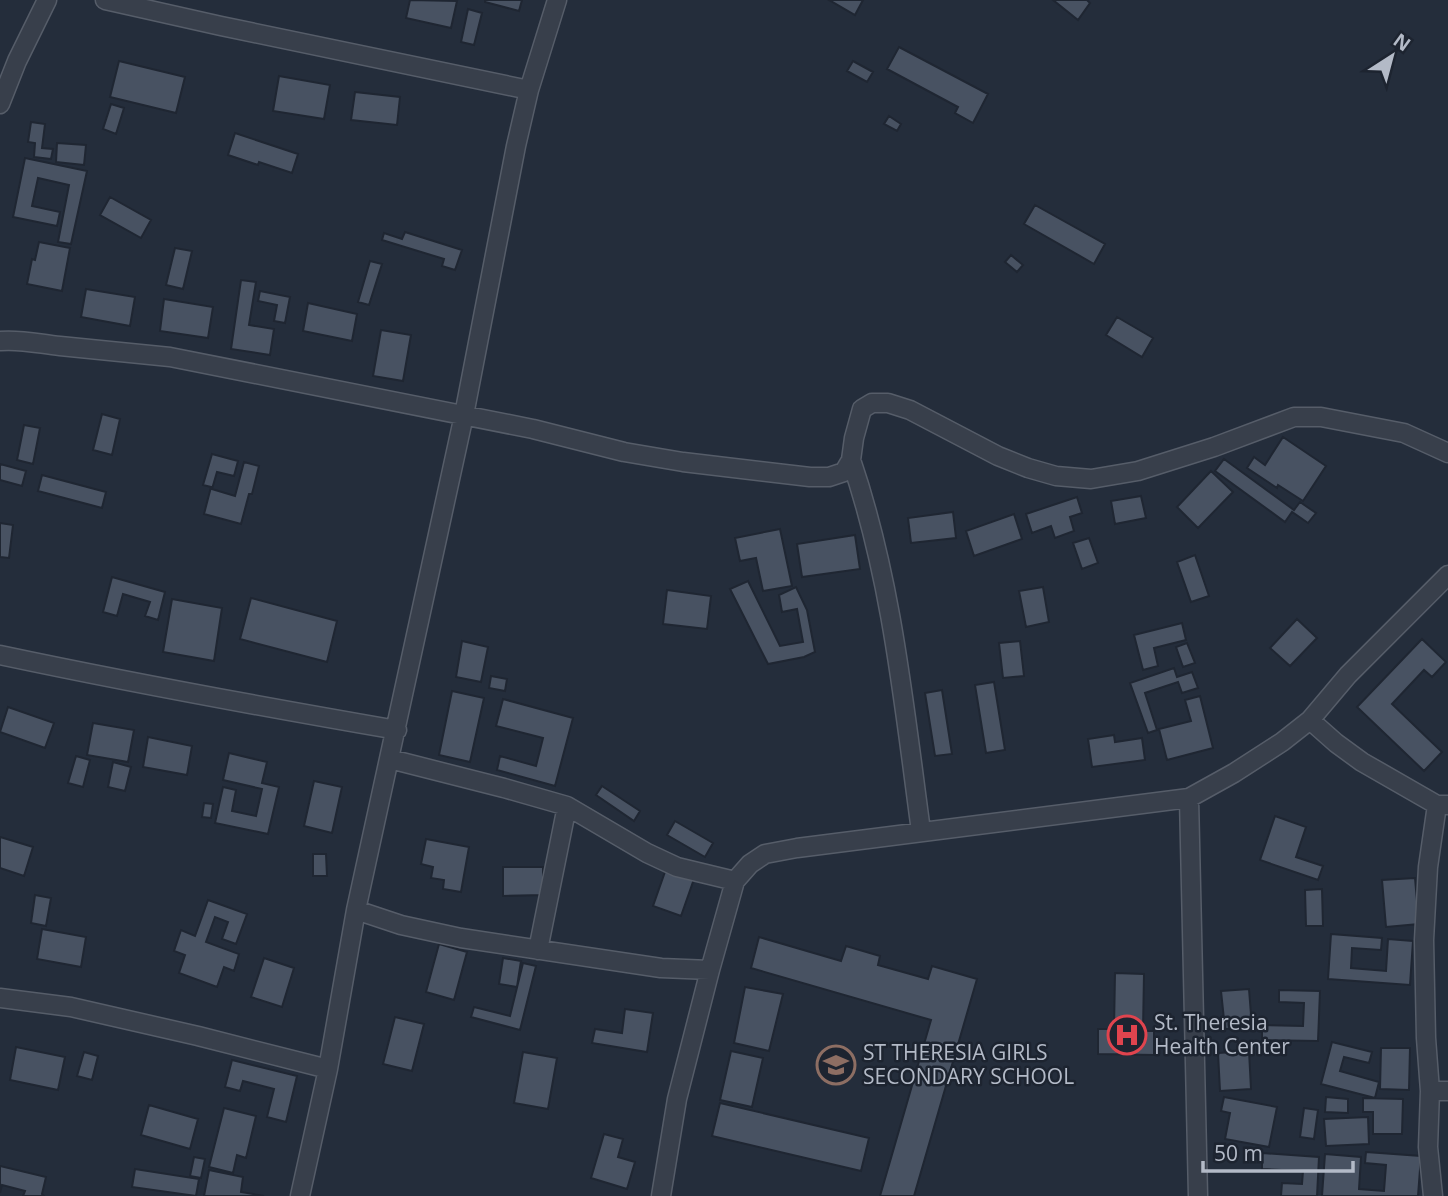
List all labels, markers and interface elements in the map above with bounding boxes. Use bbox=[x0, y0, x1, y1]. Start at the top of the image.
north arrow bbox=[1357, 21, 1427, 91]
text: N bbox=[1388, 27, 1416, 57]
place label: St. Theresia Health Center bbox=[1154, 1008, 1290, 1060]
hospital icon: St. Theresia Health Center bbox=[1106, 1014, 1148, 1056]
place label: ST THERESIA GIRLS SECONDARY SCHOOL bbox=[863, 1038, 1074, 1090]
school or university icon: ST THERESIA GIRLS SECONDARY SCHOOL bbox=[815, 1044, 857, 1086]
scale bar bbox=[1203, 1130, 1354, 1174]
text: 50 m bbox=[1214, 1139, 1263, 1167]

